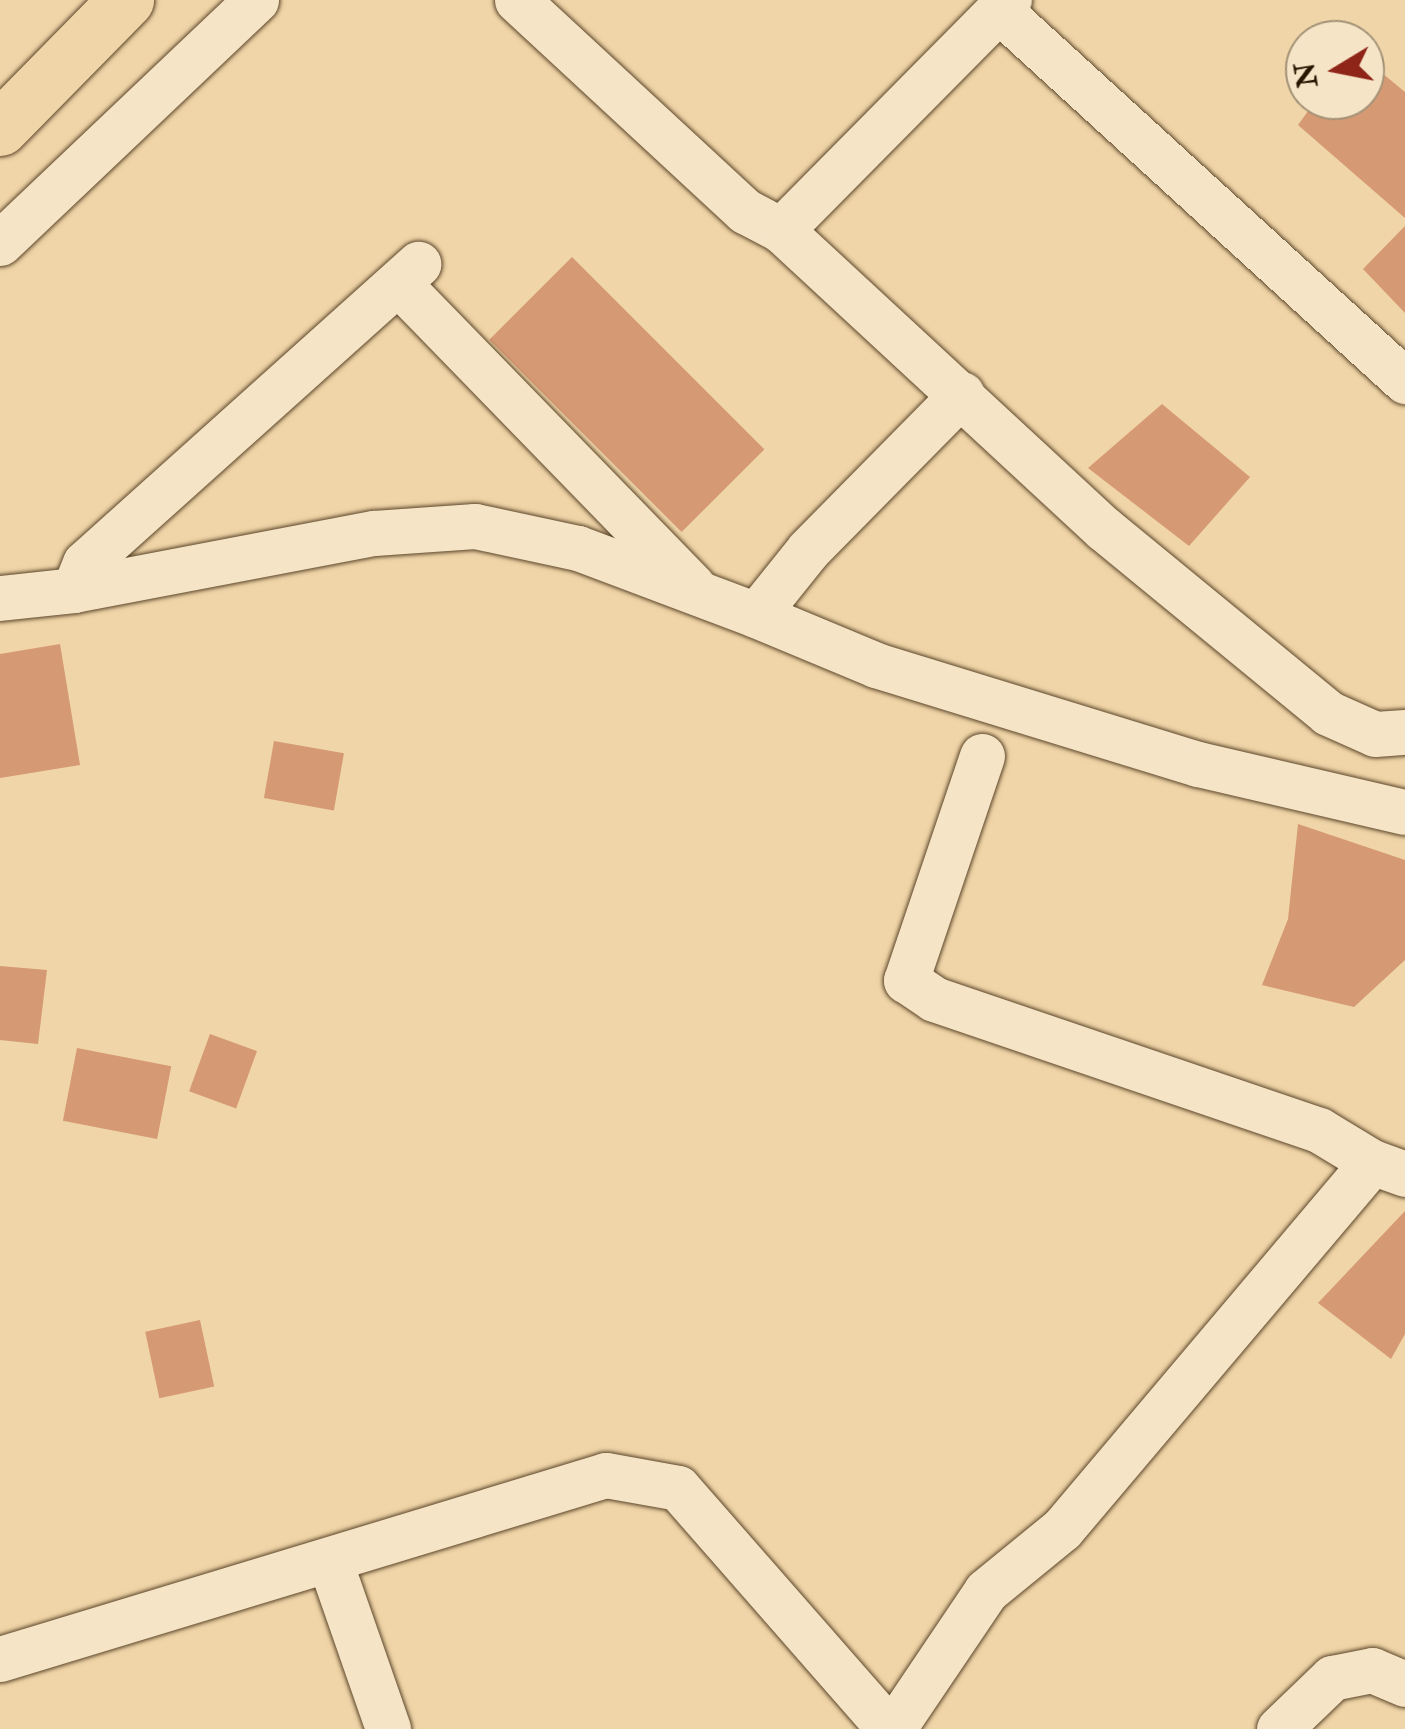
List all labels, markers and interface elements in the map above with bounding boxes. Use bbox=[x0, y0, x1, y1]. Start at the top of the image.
north arrow bbox=[1285, 20, 1385, 120]
text: N bbox=[1288, 60, 1326, 90]

